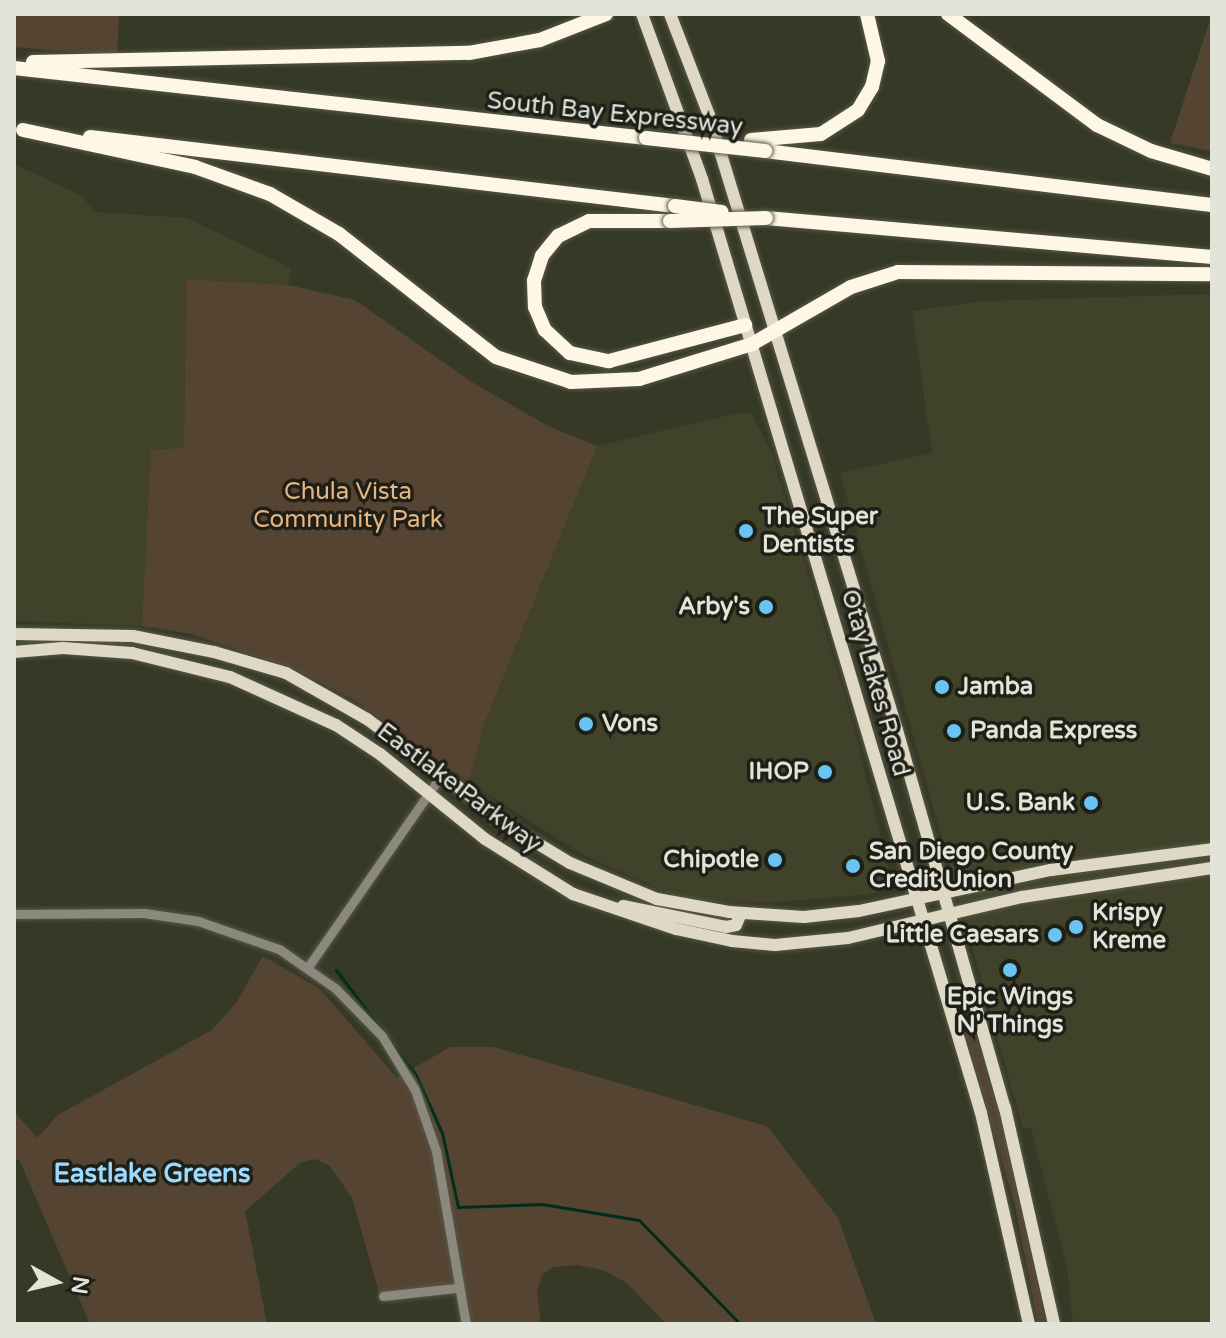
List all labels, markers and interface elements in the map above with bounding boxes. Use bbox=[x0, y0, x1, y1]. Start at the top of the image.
street label: South Bay Expressway bbox=[486, 86, 744, 142]
park label: Chula Vista Community Park bbox=[253, 478, 443, 534]
place label: The Super Dentists bbox=[762, 503, 878, 559]
marker: The Super Dentists bbox=[737, 522, 755, 540]
street label: Otay Lakes Road bbox=[835, 586, 915, 780]
place label: Arby's bbox=[678, 593, 750, 621]
marker: Arby's bbox=[757, 598, 775, 616]
place label: Jamba bbox=[958, 673, 1033, 701]
marker: Jamba bbox=[933, 678, 951, 696]
place label: Vons bbox=[602, 710, 658, 738]
marker: Vons bbox=[577, 715, 595, 733]
street label: Eastlake Parkway bbox=[371, 717, 547, 859]
place label: Panda Express bbox=[970, 717, 1137, 745]
marker: Panda Express bbox=[945, 722, 963, 740]
place label: IHOP bbox=[748, 758, 809, 786]
marker: IHOP bbox=[816, 763, 834, 781]
place label: U.S. Bank bbox=[965, 789, 1075, 817]
marker: U.S. Bank bbox=[1082, 794, 1100, 812]
place label: San Diego County Credit Union bbox=[869, 838, 1073, 894]
place label: Chipotle bbox=[663, 846, 759, 874]
marker: Chipotle bbox=[766, 851, 784, 869]
marker: San Diego County Credit Union bbox=[844, 857, 862, 875]
place label: Krispy Kreme bbox=[1092, 899, 1166, 955]
marker: Krispy Kreme bbox=[1067, 918, 1085, 936]
place label: Little Caesars bbox=[886, 921, 1039, 949]
marker: Little Caesars bbox=[1046, 926, 1064, 944]
marker: Epic Wings N' Things bbox=[1001, 961, 1019, 979]
place label: Epic Wings N' Things bbox=[947, 983, 1073, 1039]
district label: Eastlake Greens bbox=[54, 1158, 250, 1190]
north arrow bbox=[16, 1242, 96, 1322]
text: N bbox=[66, 1275, 94, 1296]

